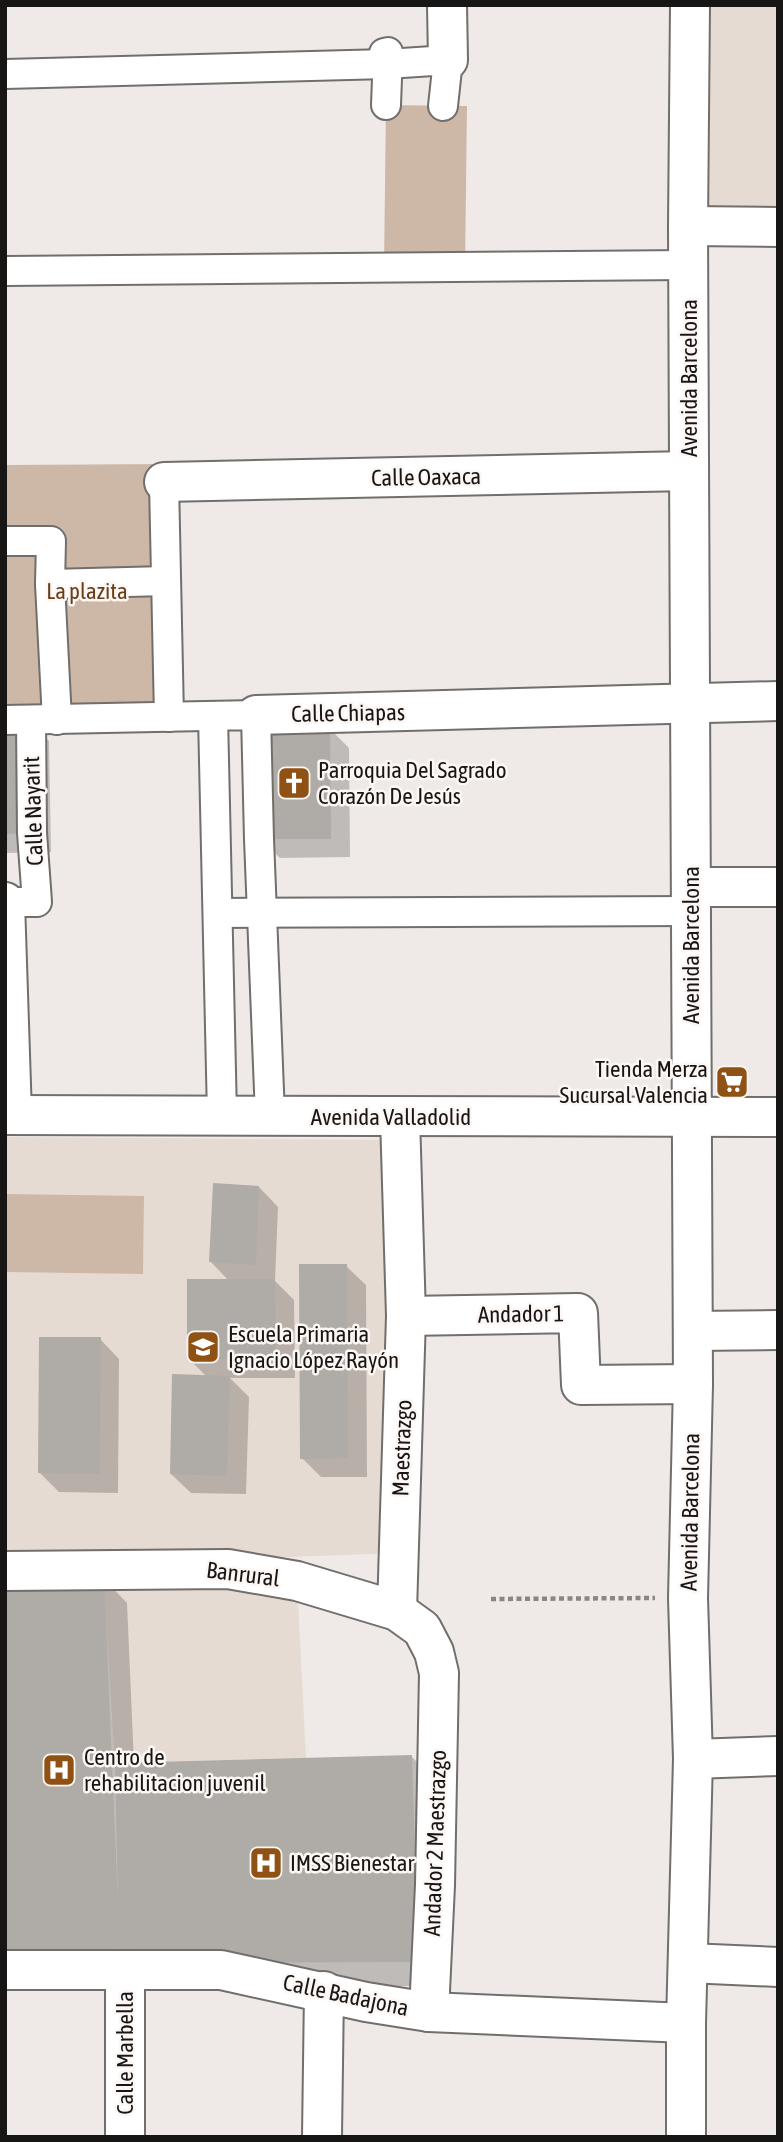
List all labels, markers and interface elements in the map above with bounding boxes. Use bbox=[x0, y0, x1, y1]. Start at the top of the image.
street label: Avenida Barcelona bbox=[676, 299, 702, 457]
street label: Calle Oaxaca bbox=[371, 463, 481, 491]
park label: La plazita bbox=[46, 578, 128, 604]
street label: Calle Chiapas bbox=[291, 699, 405, 727]
street label: Calle Nayarit bbox=[18, 756, 48, 866]
place label: Parroquia Del Sagrado Corazón De Jesús bbox=[318, 757, 507, 809]
church icon: Parroquia Del Sagrado Corazón De Jesús bbox=[275, 764, 313, 802]
street label: Avenida Barcelona bbox=[678, 866, 704, 1024]
place label: Tienda Merza Sucursal Valencia bbox=[560, 1056, 708, 1108]
supermarket icon: Tienda Merza Sucursal Valencia bbox=[713, 1063, 751, 1101]
street label: Avenida Valladolid bbox=[311, 1104, 471, 1130]
street label: Andador 1 bbox=[478, 1300, 564, 1328]
place label: Escuela Primaria Ignacio López Rayón bbox=[228, 1321, 399, 1373]
school or university icon: Escuela Primaria Ignacio López Rayón bbox=[184, 1328, 222, 1366]
street label: Maestrazgo bbox=[387, 1399, 417, 1497]
street label: Avenida Barcelona bbox=[676, 1433, 704, 1591]
street label: Banrural bbox=[205, 1557, 281, 1591]
place label: Centro de rehabilitacion juvenil bbox=[84, 1744, 266, 1796]
street label: Andador 2 Maestrazgo bbox=[419, 1749, 451, 1937]
hospital icon: Centro de rehabilitacion juvenil bbox=[40, 1751, 78, 1789]
hospital icon: IMSS Bienestar bbox=[247, 1844, 285, 1882]
place label: IMSS Bienestar bbox=[290, 1850, 415, 1876]
street label: Calle Badajona bbox=[281, 1969, 411, 2021]
street label: Calle Marbella bbox=[112, 1991, 138, 2115]

